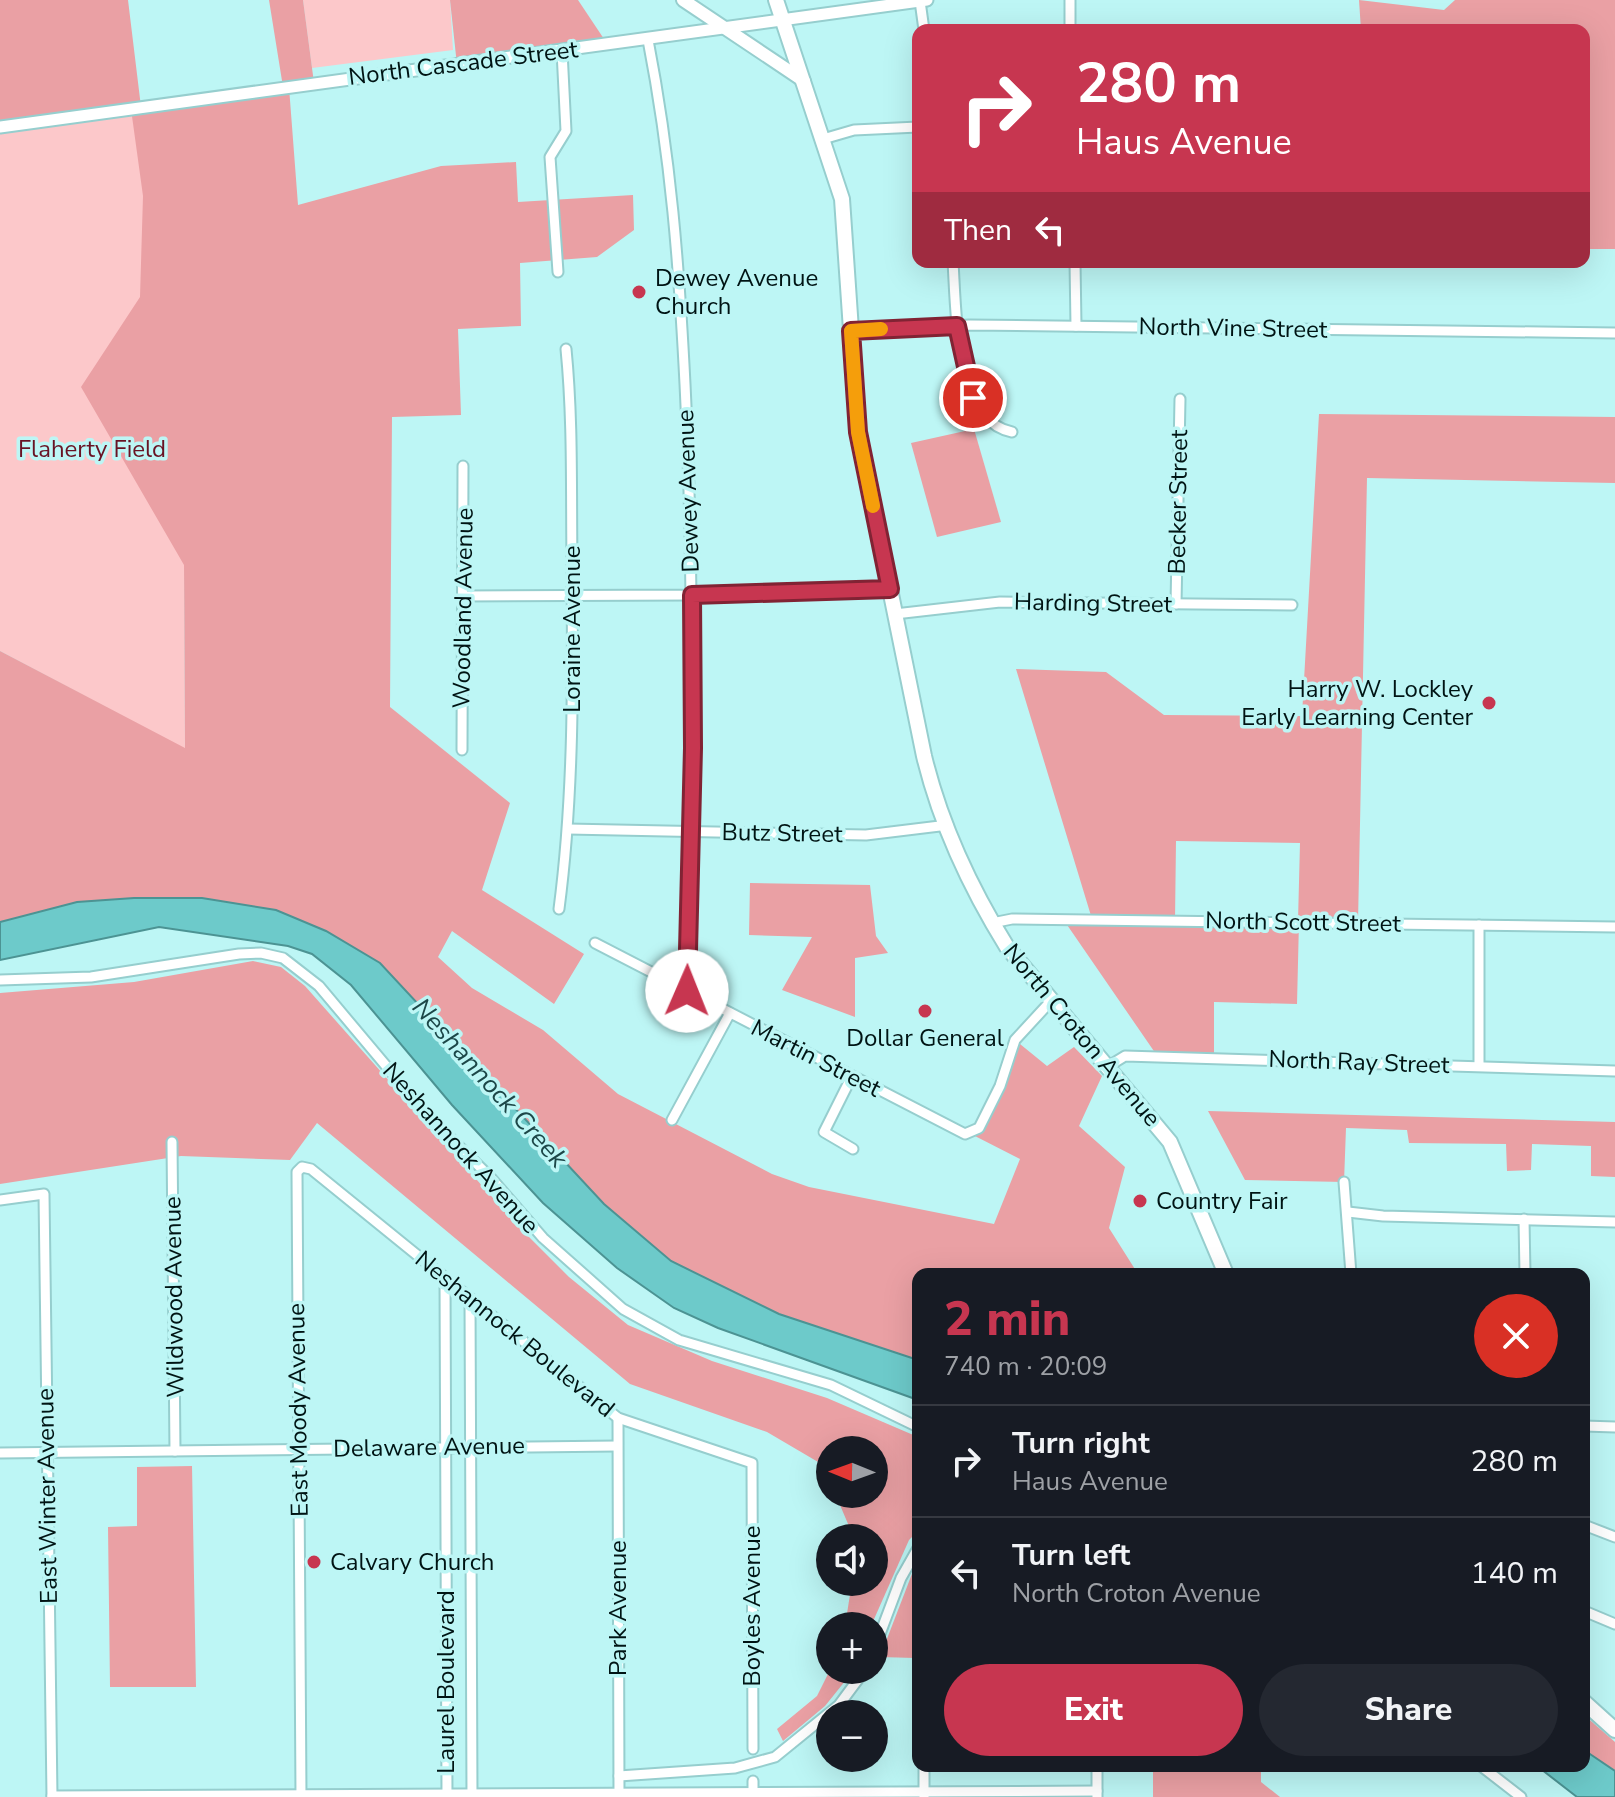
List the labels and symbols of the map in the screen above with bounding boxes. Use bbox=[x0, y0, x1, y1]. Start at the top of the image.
street label: North Cascade Street bbox=[347, 33, 580, 93]
place label: Dewey Avenue Church bbox=[655, 262, 818, 322]
marker: Dewey Avenue Church bbox=[630, 283, 648, 301]
street label: North Vine Street bbox=[1138, 310, 1328, 346]
pin bbox=[939, 364, 1007, 432]
street label: Dewey Avenue bbox=[669, 409, 707, 573]
street label: Becker Street bbox=[1161, 429, 1195, 575]
park label: Flaherty Field bbox=[18, 433, 166, 465]
street label: Woodland Avenue bbox=[445, 507, 481, 709]
street label: Loraine Avenue bbox=[556, 545, 588, 713]
street label: Harding Street bbox=[1014, 586, 1173, 620]
place label: Harry W. Lockley Early Learning Center bbox=[1241, 673, 1474, 733]
marker: Harry W. Lockley Early Learning Center bbox=[1480, 694, 1498, 712]
street label: Butz Street bbox=[721, 816, 843, 850]
street label: North Scott Street bbox=[1205, 904, 1402, 940]
street label: North Croton Avenue bbox=[996, 937, 1168, 1133]
position arrow bbox=[645, 949, 729, 1033]
water label: Neshannock Creek bbox=[404, 991, 576, 1176]
marker: Dollar General bbox=[916, 1002, 934, 1020]
street label: Martin Street bbox=[746, 1012, 887, 1105]
place label: Dollar General bbox=[846, 1022, 1004, 1054]
street label: North Ray Street bbox=[1268, 1043, 1451, 1081]
street label: Neshannock Avenue bbox=[376, 1056, 546, 1240]
place label: Country Fair bbox=[1156, 1185, 1288, 1217]
marker: Country Fair bbox=[1131, 1192, 1149, 1210]
street label: Wildwood Avenue bbox=[156, 1196, 192, 1398]
street label: Neshannock Boulevard bbox=[408, 1243, 622, 1425]
street label: East Moody Avenue bbox=[280, 1303, 316, 1517]
street label: East Winter Avenue bbox=[29, 1388, 65, 1604]
street label: Delaware Avenue bbox=[333, 1429, 525, 1465]
north arrow bbox=[816, 1436, 888, 1508]
street label: Boyles Avenue bbox=[736, 1526, 768, 1686]
street label: Park Avenue bbox=[602, 1540, 634, 1676]
place label: Calvary Church bbox=[330, 1546, 494, 1578]
marker: Calvary Church bbox=[305, 1553, 323, 1571]
street label: Laurel Boulevard bbox=[430, 1590, 462, 1774]

